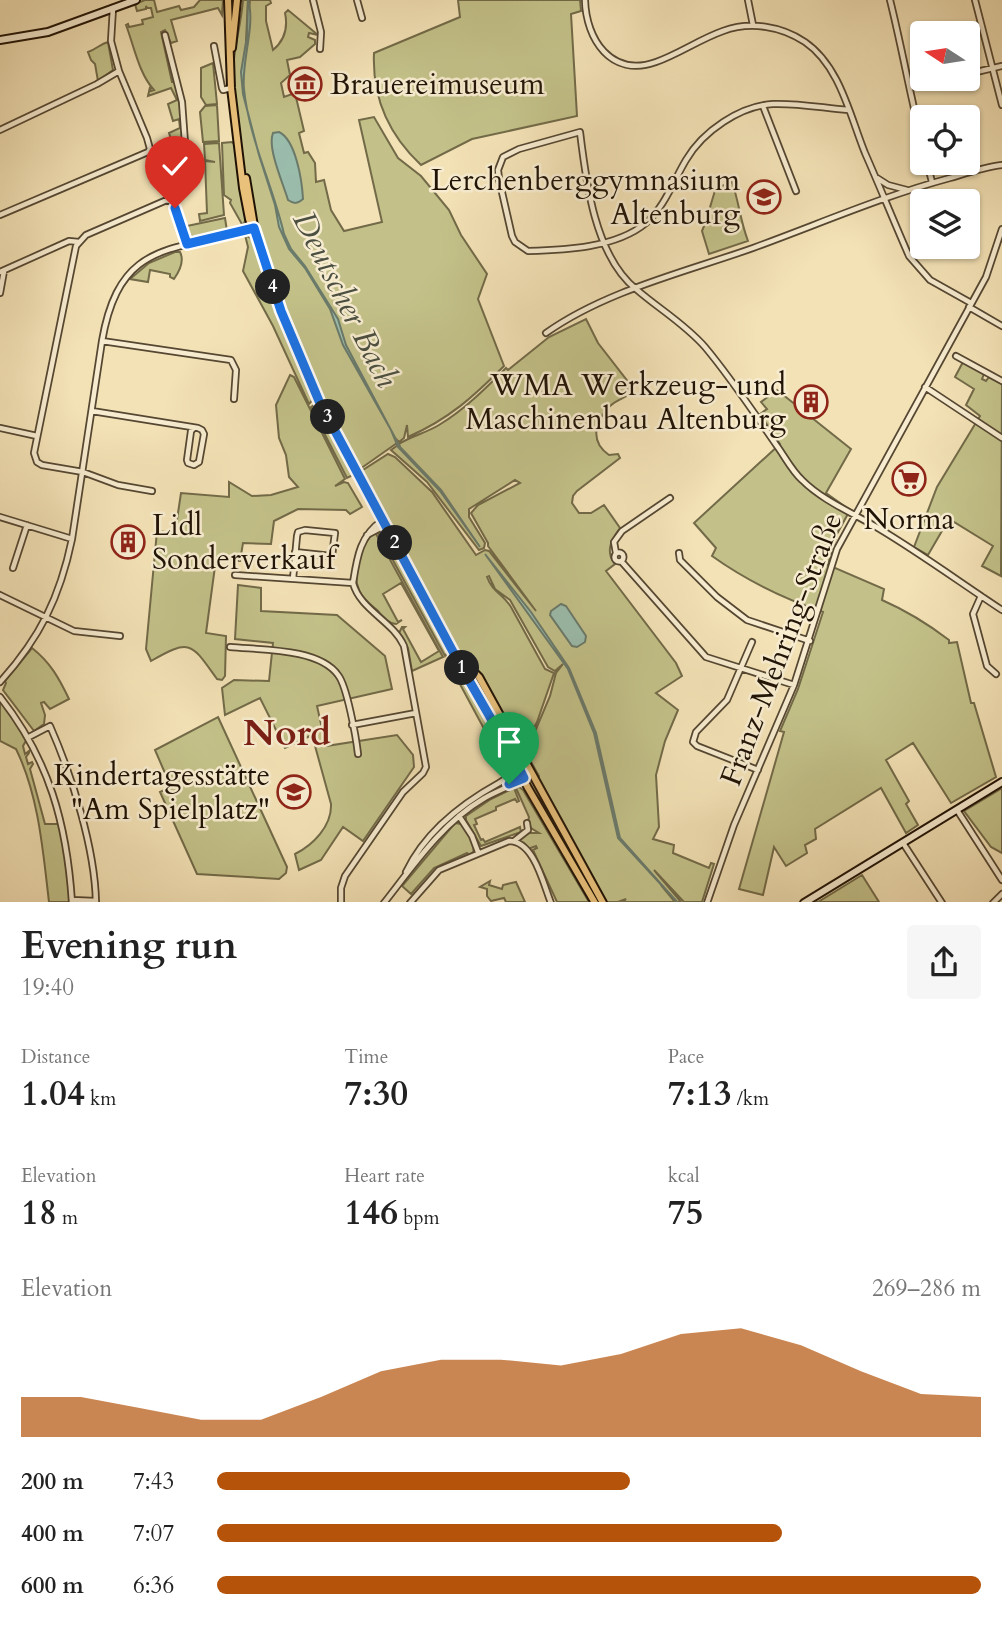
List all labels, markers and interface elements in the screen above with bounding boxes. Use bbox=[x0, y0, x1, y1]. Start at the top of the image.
north arrow bbox=[910, 21, 980, 91]
map controls bbox=[910, 21, 980, 259]
place label: Brauereimuseum bbox=[330, 64, 545, 105]
museum icon: Brauereimuseum bbox=[286, 65, 324, 103]
button: locate bbox=[910, 105, 980, 175]
pin bbox=[145, 136, 205, 208]
icon: check bbox=[156, 147, 194, 185]
place label: Lerchenberggymnasium Altenburg bbox=[431, 160, 741, 235]
school or university icon: Lerchenberggymnasium Altenburg bbox=[745, 178, 783, 216]
button: layers bbox=[910, 189, 980, 259]
water label: Deutscher Bach bbox=[282, 204, 408, 395]
pin: 4 bbox=[256, 270, 290, 304]
text: 4 bbox=[268, 273, 277, 299]
place label: WMA Werkzeug- und Maschinenbau Altenburg bbox=[465, 365, 786, 440]
building icon: WMA Werkzeug- und Maschinenbau Altenburg bbox=[792, 383, 830, 421]
pin: 3 bbox=[310, 400, 346, 434]
text: 3 bbox=[323, 403, 332, 429]
supermarket icon: Norma bbox=[890, 460, 928, 498]
place label: Norma bbox=[863, 499, 955, 540]
place label: Lidl Sonderverkauf bbox=[152, 505, 340, 580]
street label: Franz-Mehring-Straße bbox=[710, 507, 853, 792]
building icon: Lidl Sonderverkauf bbox=[109, 523, 147, 561]
pin: 2 bbox=[378, 526, 412, 560]
text: 2 bbox=[390, 529, 399, 555]
pin: 1 bbox=[444, 650, 480, 686]
text: 1 bbox=[457, 654, 466, 680]
district label: Nord bbox=[243, 708, 331, 758]
pin bbox=[479, 712, 539, 784]
icon: arrive bbox=[490, 723, 528, 761]
place label: Kindertagesstätte "Am Spielplatz" bbox=[53, 755, 270, 830]
school or university icon: Kindertagesstätte "Am Spielplatz" bbox=[275, 773, 313, 811]
text: Evening run bbox=[21, 920, 237, 972]
button: share bbox=[907, 925, 981, 999]
text: 19:40 bbox=[21, 972, 74, 1003]
text: Distance bbox=[21, 1044, 90, 1070]
text: Time bbox=[344, 1044, 388, 1070]
text: Pace bbox=[668, 1044, 704, 1070]
text: 1.04 bbox=[21, 1070, 85, 1118]
text: 7:30 bbox=[344, 1070, 408, 1118]
text: 7:13 bbox=[668, 1070, 732, 1118]
text: km bbox=[85, 1086, 116, 1112]
text: /km bbox=[732, 1086, 769, 1112]
text: Elevation bbox=[21, 1163, 96, 1189]
text: Heart rate bbox=[344, 1163, 425, 1189]
text: kcal bbox=[668, 1163, 700, 1189]
text: 18 bbox=[21, 1189, 57, 1237]
text: 146 bbox=[344, 1189, 398, 1237]
text: 75 bbox=[668, 1189, 704, 1237]
text: m bbox=[57, 1205, 78, 1231]
text: bpm bbox=[398, 1205, 440, 1231]
text: Elevation bbox=[21, 1273, 112, 1304]
text: 269–286 m bbox=[872, 1273, 981, 1304]
text: 200 m bbox=[21, 1466, 84, 1497]
text: 7:43 bbox=[133, 1466, 174, 1497]
text: 400 m bbox=[21, 1518, 84, 1549]
text: 7:07 bbox=[133, 1518, 174, 1549]
text: 600 m bbox=[21, 1570, 84, 1601]
text: 6:36 bbox=[133, 1570, 174, 1601]

